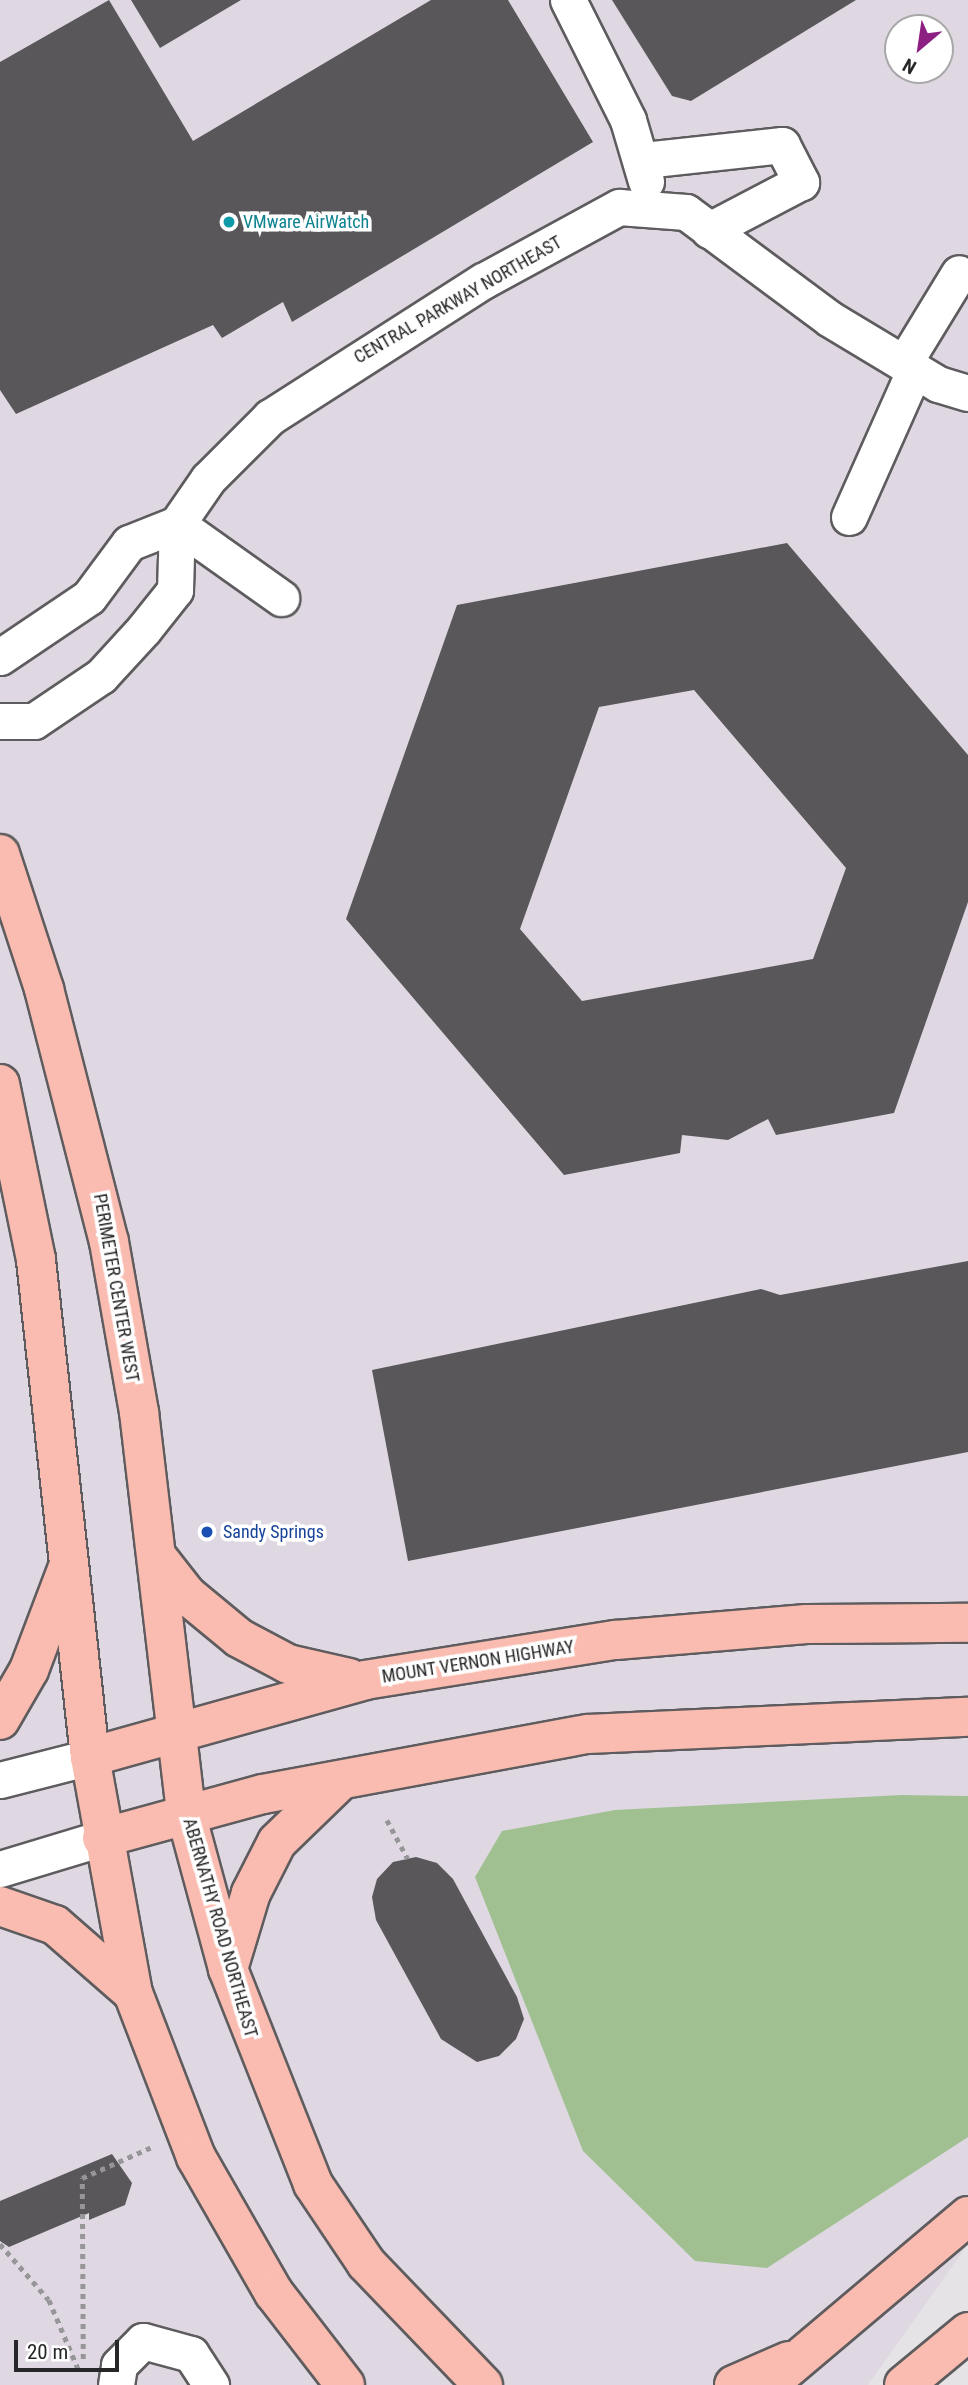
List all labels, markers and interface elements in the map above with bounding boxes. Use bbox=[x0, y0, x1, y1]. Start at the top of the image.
north arrow bbox=[884, 14, 954, 84]
text: N bbox=[899, 53, 920, 79]
place label: VMware AirWatch bbox=[243, 211, 369, 233]
marker: VMware AirWatch bbox=[221, 214, 237, 230]
street label: CENTRAL PARKWAY NORTHEAST bbox=[350, 232, 566, 368]
street label: PERIMETER CENTER WEST bbox=[89, 1192, 143, 1384]
place label: Sandy Springs bbox=[223, 1521, 324, 1543]
marker: Sandy Springs bbox=[197, 1522, 217, 1542]
street label: MOUNT VERNON HIGHWAY bbox=[380, 1636, 576, 1688]
street label: ABERNATHY ROAD NORTHEAST bbox=[178, 1816, 262, 2040]
scale bar bbox=[18, 2326, 122, 2370]
text: 20 m bbox=[27, 2340, 68, 2364]

